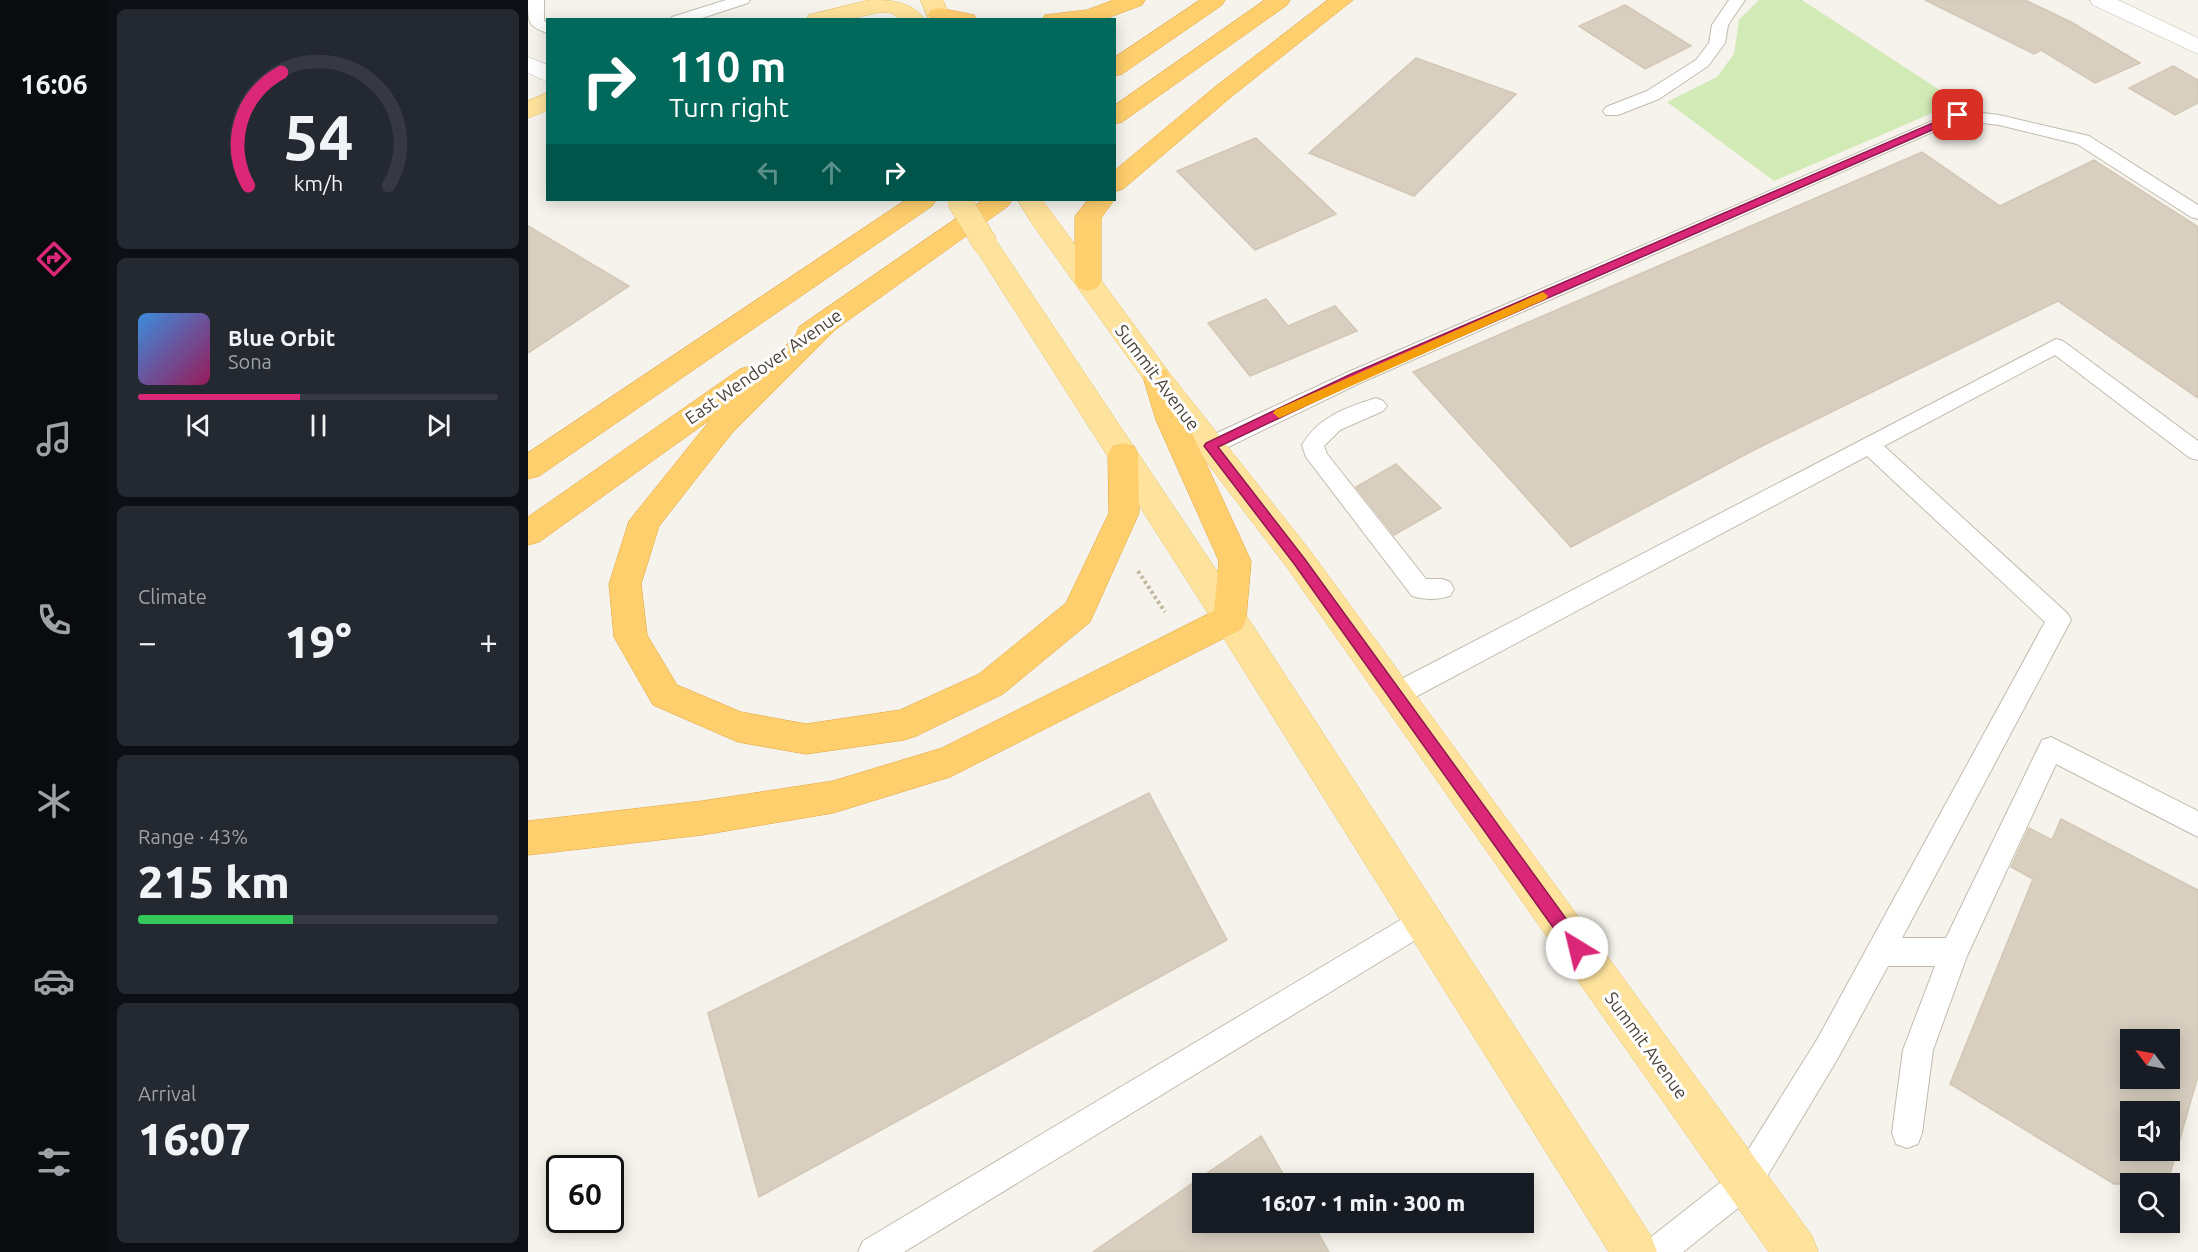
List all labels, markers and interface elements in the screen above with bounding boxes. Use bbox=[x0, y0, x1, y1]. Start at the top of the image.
icon: right bbox=[570, 42, 648, 120]
text: 110 m bbox=[669, 43, 786, 90]
text: 16:06 bbox=[20, 69, 88, 99]
pin bbox=[1932, 89, 1983, 140]
text: Turn right bbox=[669, 92, 789, 122]
icon: arrive bbox=[1941, 98, 1974, 131]
text: 54 bbox=[283, 102, 353, 172]
icon: left bbox=[752, 156, 785, 189]
icon: ahead bbox=[815, 156, 848, 189]
icon: right bbox=[878, 156, 911, 189]
text: km/h bbox=[293, 171, 343, 195]
icon: directions bbox=[33, 238, 75, 280]
street label: East Wendover Avenue bbox=[681, 304, 845, 428]
street label: Summit Avenue bbox=[1112, 320, 1204, 434]
text: Blue Orbit bbox=[228, 325, 335, 350]
text: Sona bbox=[228, 350, 272, 373]
icon: previous bbox=[182, 409, 215, 442]
icon: pause bbox=[302, 409, 335, 442]
icon: next bbox=[422, 409, 455, 442]
icon: music bbox=[33, 418, 75, 460]
text: Climate bbox=[138, 585, 207, 608]
icon: phone bbox=[33, 599, 75, 641]
text: 19° bbox=[284, 616, 352, 667]
text: − bbox=[138, 623, 157, 660]
text: + bbox=[479, 623, 498, 660]
icon: climate bbox=[33, 780, 75, 822]
text: Range · 43% bbox=[138, 825, 248, 848]
text: 215 km bbox=[138, 856, 290, 907]
position arrow bbox=[1545, 916, 1609, 980]
icon: car bbox=[33, 960, 75, 1002]
street label: Summit Avenue bbox=[1602, 988, 1692, 1102]
north arrow bbox=[2120, 1029, 2180, 1089]
map controls bbox=[2120, 1029, 2180, 1233]
text: Arrival bbox=[138, 1082, 196, 1105]
button: sound bbox=[2120, 1101, 2180, 1161]
text: 16:07 bbox=[138, 1113, 251, 1164]
icon: filters bbox=[33, 1141, 75, 1183]
speed limit sign: 60 bbox=[546, 1155, 624, 1233]
button: search bbox=[2120, 1173, 2180, 1233]
text: 16:07 · 1 min · 300 m bbox=[1261, 1190, 1465, 1215]

